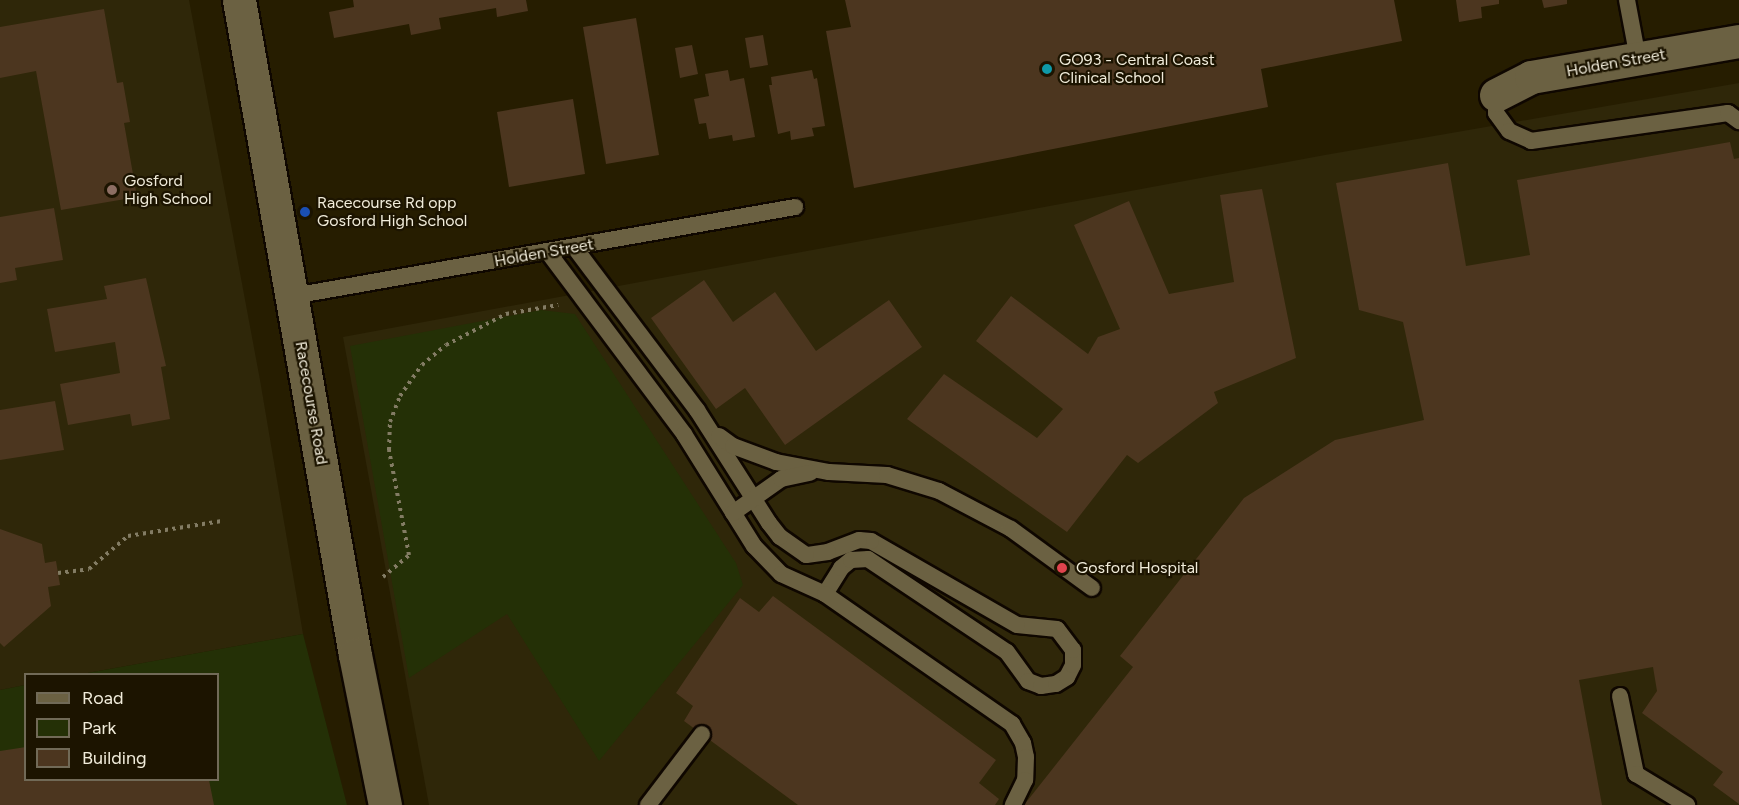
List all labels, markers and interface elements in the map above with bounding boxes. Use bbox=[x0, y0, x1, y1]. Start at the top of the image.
street label: Holden Street bbox=[1565, 45, 1667, 81]
place label: GO93 - Central Coast Clinical School bbox=[1059, 50, 1215, 88]
marker: GO93 - Central Coast Clinical School bbox=[1040, 62, 1054, 76]
place label: Gosford High School bbox=[124, 171, 211, 209]
marker: Gosford High School bbox=[105, 183, 119, 197]
place label: Racecourse Rd opp Gosford High School bbox=[317, 193, 467, 231]
marker: Racecourse Rd opp Gosford High School bbox=[298, 205, 312, 219]
street label: Holden Street bbox=[493, 235, 595, 271]
street label: Racecourse Road bbox=[291, 340, 331, 466]
place label: Gosford Hospital bbox=[1076, 558, 1198, 578]
marker: Gosford Hospital bbox=[1053, 559, 1071, 577]
legend bbox=[24, 673, 219, 781]
text: Road bbox=[82, 687, 123, 709]
text: Park bbox=[82, 717, 116, 739]
text: Building bbox=[82, 747, 147, 769]

